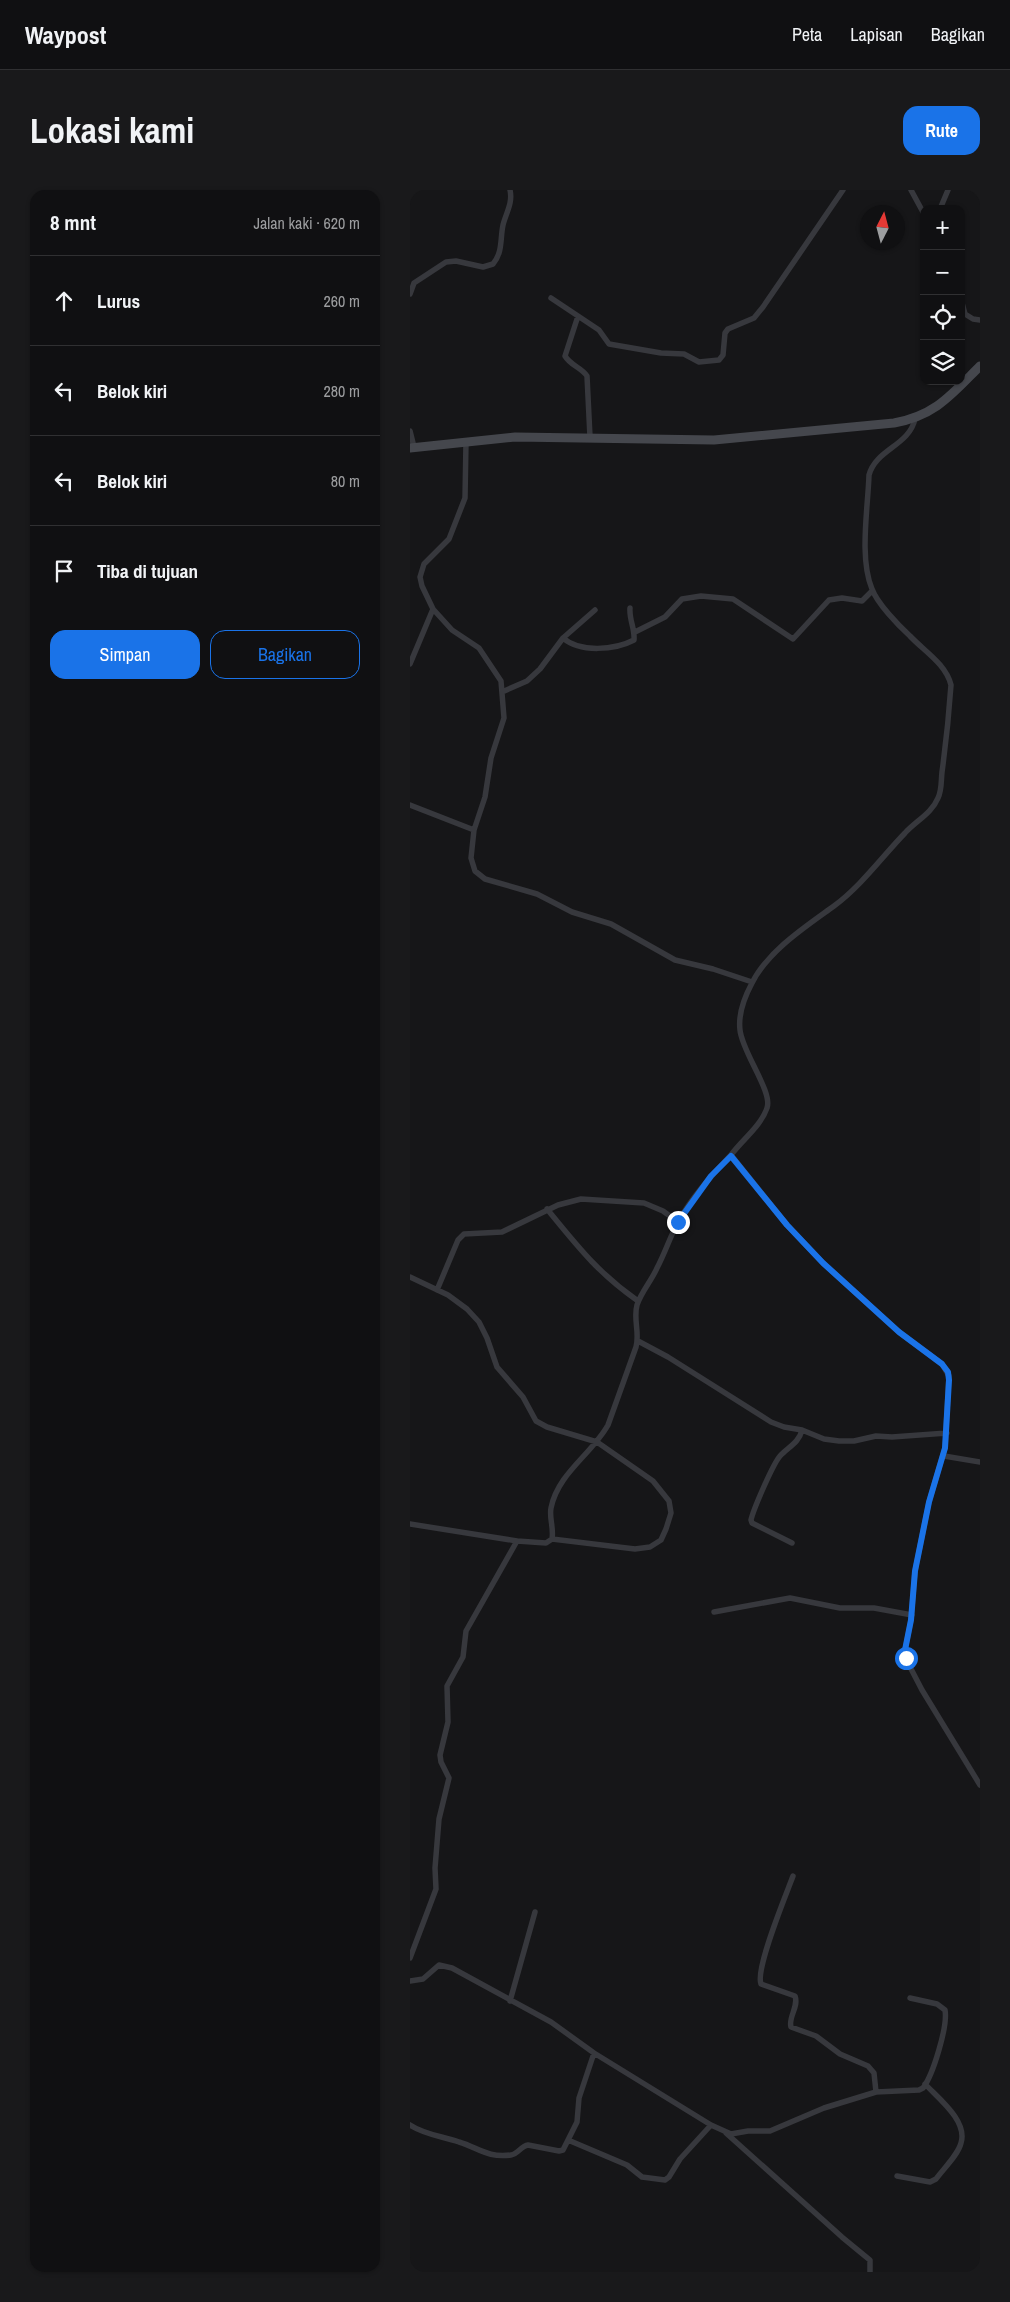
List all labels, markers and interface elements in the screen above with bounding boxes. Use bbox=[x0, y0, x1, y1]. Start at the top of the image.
text: Waypost bbox=[25, 19, 106, 51]
text: Peta bbox=[792, 22, 822, 47]
text: Lapisan bbox=[850, 22, 903, 47]
text: Bagikan bbox=[931, 22, 985, 47]
button: Rute bbox=[903, 106, 980, 155]
text: Lokasi kami bbox=[30, 107, 194, 154]
north arrow bbox=[860, 205, 905, 250]
map controls bbox=[920, 205, 965, 385]
button: + bbox=[920, 205, 965, 250]
text: 8 mnt bbox=[50, 208, 96, 237]
text: Jalan kaki · 620 m bbox=[254, 212, 360, 234]
button: − bbox=[920, 250, 965, 295]
icon: ahead bbox=[50, 287, 78, 315]
text: Lurus bbox=[97, 288, 140, 314]
text: 260 m bbox=[324, 290, 360, 312]
button: locate bbox=[920, 295, 965, 340]
button: layers bbox=[920, 340, 965, 385]
icon: left bbox=[50, 377, 78, 405]
text: Belok kiri bbox=[97, 378, 167, 404]
text: 280 m bbox=[324, 380, 360, 402]
icon: left bbox=[50, 467, 78, 495]
text: Belok kiri bbox=[97, 468, 167, 494]
text: 80 m bbox=[331, 470, 360, 492]
icon: arrive bbox=[50, 557, 78, 585]
text: Tiba di tujuan bbox=[97, 558, 198, 584]
button: Simpan bbox=[50, 630, 200, 679]
button: Bagikan bbox=[210, 630, 360, 679]
route end bbox=[667, 1211, 690, 1234]
route start bbox=[895, 1647, 918, 1670]

